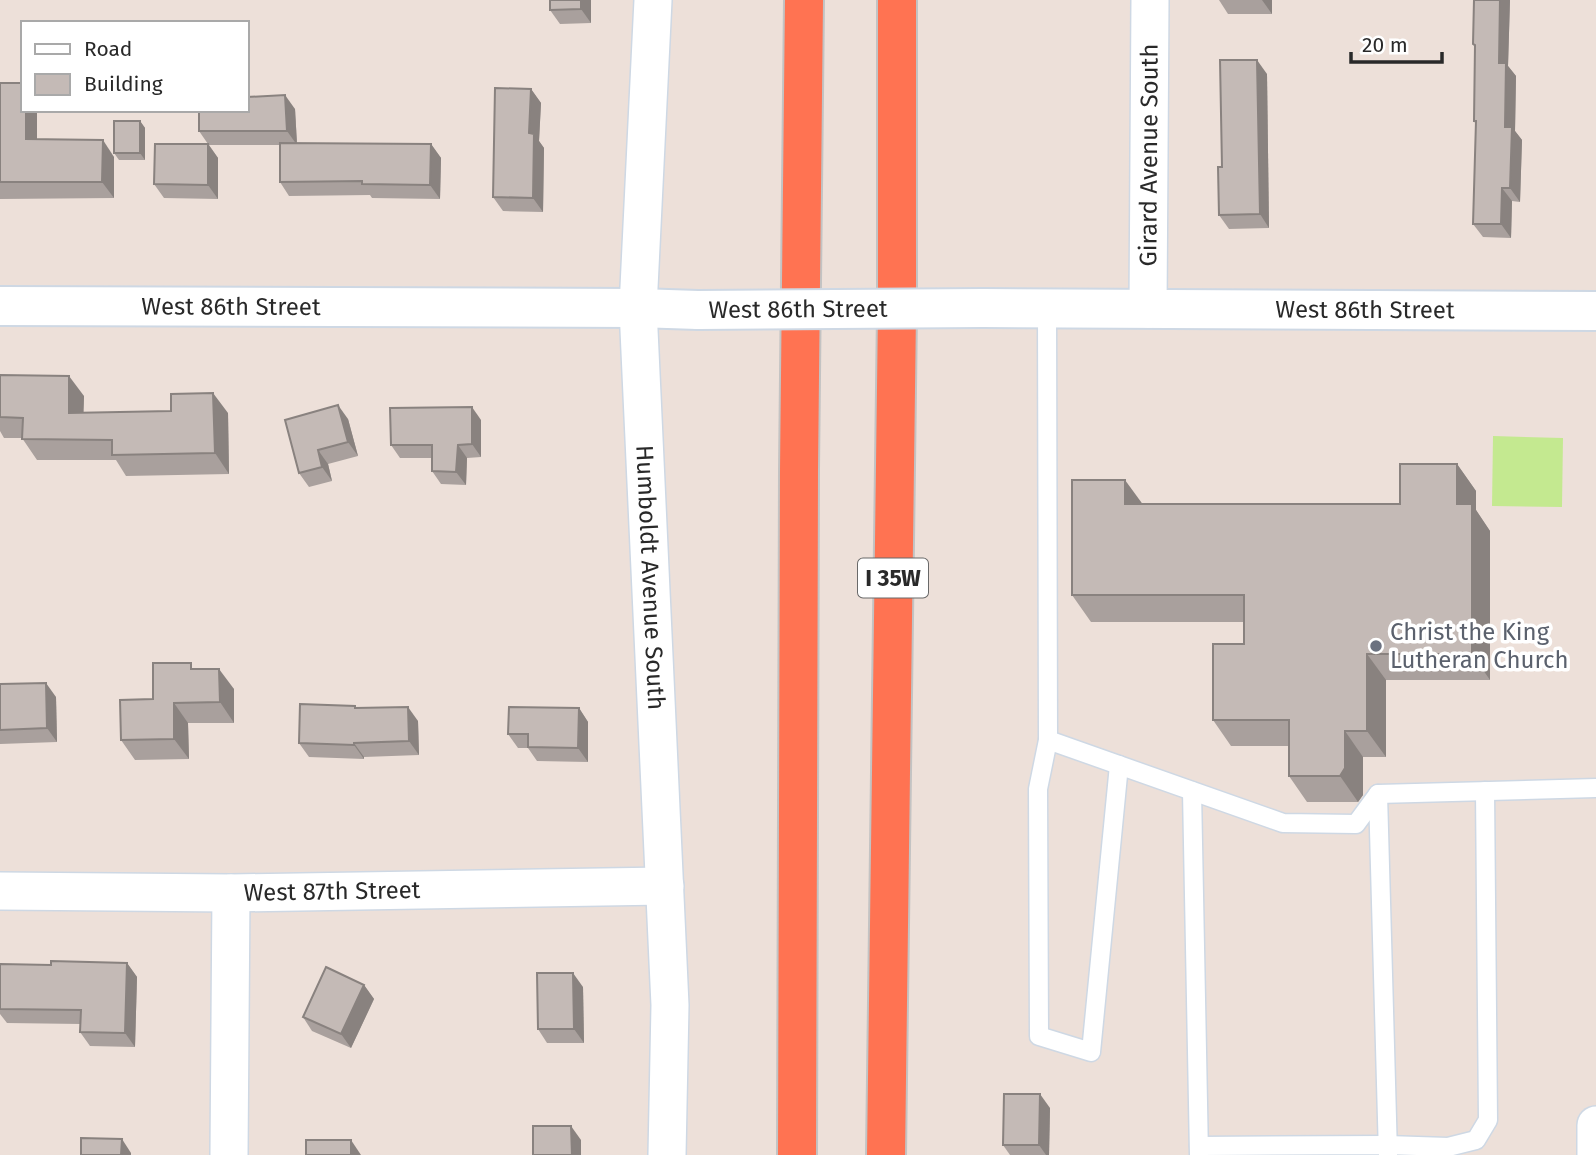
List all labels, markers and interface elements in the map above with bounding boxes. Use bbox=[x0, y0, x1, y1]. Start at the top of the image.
legend bbox=[21, 21, 248, 112]
scale bar bbox=[1351, 21, 1442, 65]
text: 20 m bbox=[1362, 32, 1408, 58]
text: Road bbox=[84, 36, 132, 62]
street label: Girard Avenue South bbox=[1134, 44, 1164, 266]
text: Building bbox=[84, 71, 163, 97]
street label: West 86th Street bbox=[141, 292, 321, 321]
street label: West 86th Street bbox=[708, 295, 888, 324]
street label: West 86th Street bbox=[1275, 295, 1455, 324]
street label: Humboldt Avenue South bbox=[630, 444, 670, 711]
road number: I 35W bbox=[858, 558, 928, 598]
place label: Christ the King Lutheran Church bbox=[1390, 618, 1569, 674]
marker: Christ the King Lutheran Church bbox=[1368, 638, 1384, 654]
street label: West 87th Street bbox=[243, 876, 421, 907]

